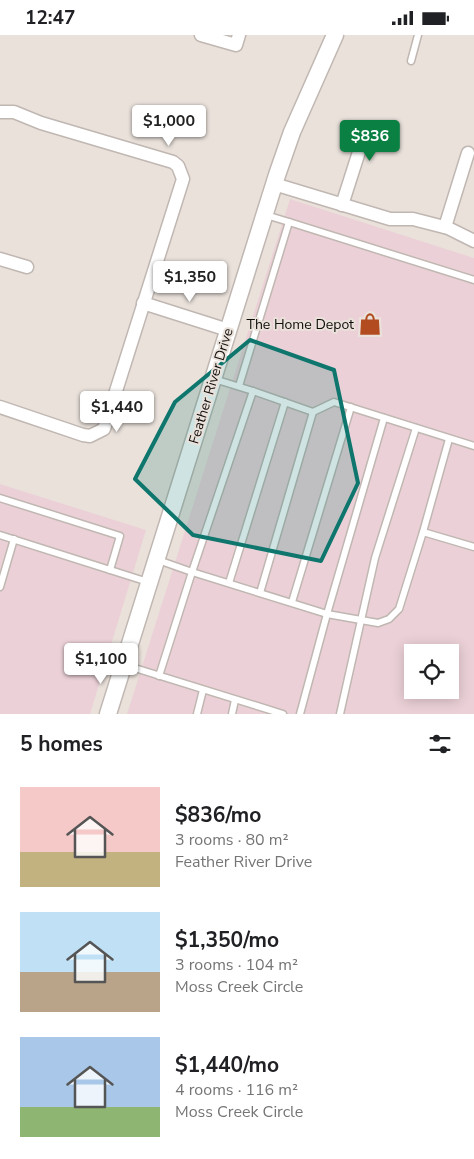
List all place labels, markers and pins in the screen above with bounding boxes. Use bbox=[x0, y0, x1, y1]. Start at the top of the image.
pin: $1,000 bbox=[128, 105, 210, 147]
pin: $836 bbox=[340, 119, 400, 162]
pin: $1,350 bbox=[149, 261, 231, 303]
shop icon: The Home Depot bbox=[357, 311, 383, 337]
place label: The Home Depot bbox=[246, 315, 354, 334]
pin: $1,440 bbox=[76, 391, 158, 433]
pin: $1,100 bbox=[60, 643, 142, 685]

